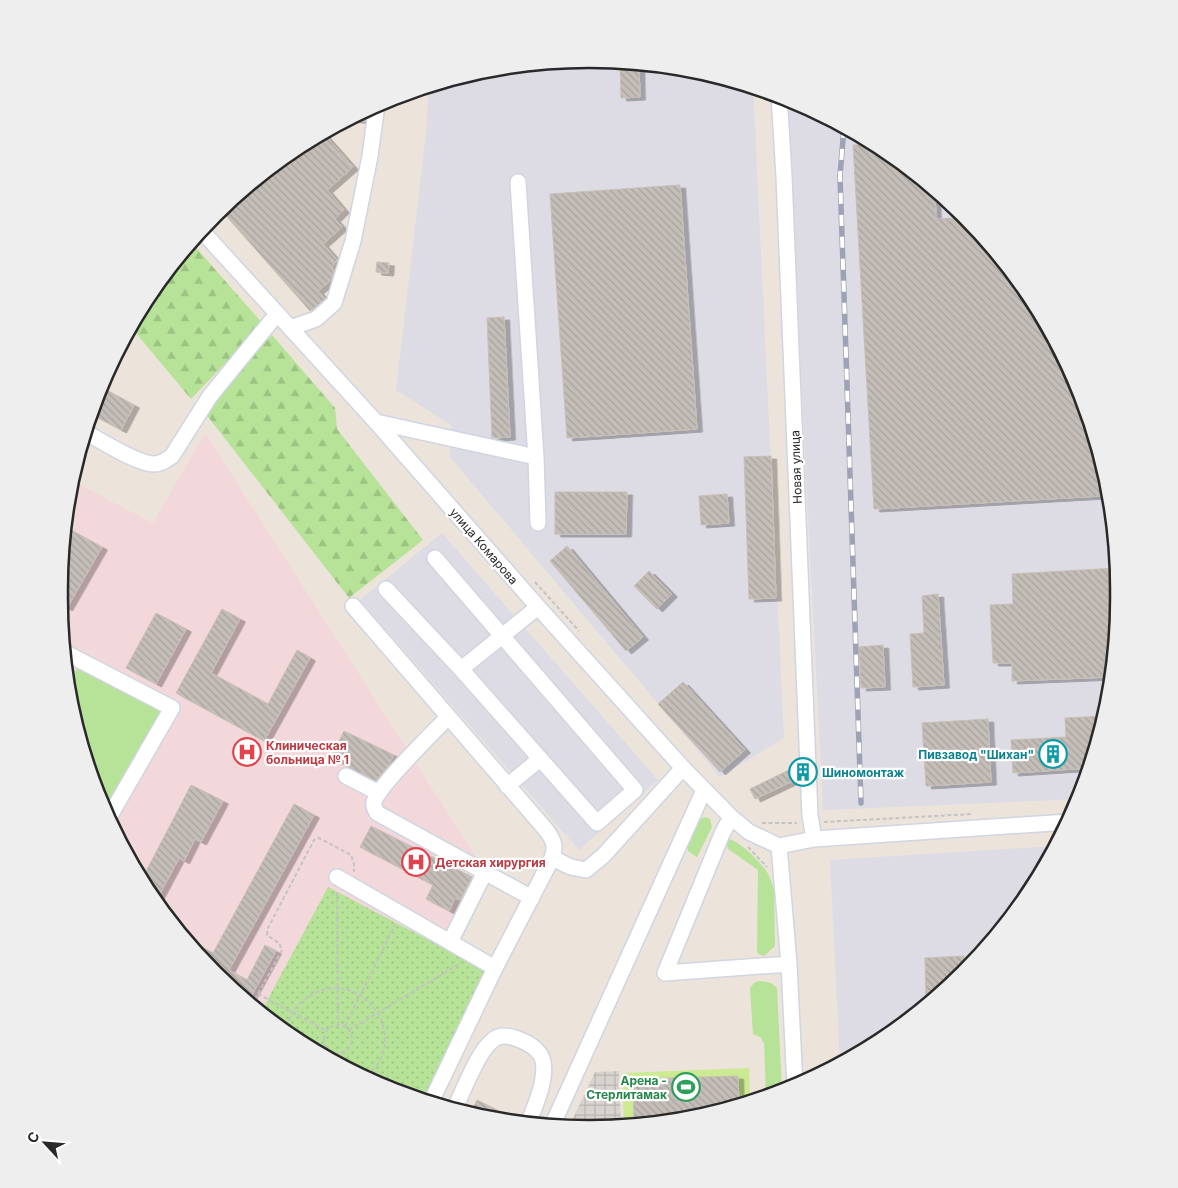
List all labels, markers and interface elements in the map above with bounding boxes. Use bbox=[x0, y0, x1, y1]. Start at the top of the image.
street label: Новая улица bbox=[787, 430, 805, 504]
street label: улица Комарова bbox=[447, 505, 521, 587]
hospital icon: Клиническая больница № 1 bbox=[232, 737, 262, 767]
place label: Клиническая больница № 1 bbox=[266, 738, 349, 767]
building icon: Пивзавод "Шихан" bbox=[1038, 739, 1068, 769]
place label: Пивзавод "Шихан" bbox=[918, 747, 1034, 762]
building icon: Шиномонтаж bbox=[788, 757, 818, 787]
place label: Шиномонтаж bbox=[822, 765, 905, 780]
hospital icon: Детская хирургия bbox=[401, 847, 431, 877]
place label: Детская хирургия bbox=[435, 855, 546, 870]
sports icon: Арена - Стерлитамак bbox=[671, 1072, 701, 1102]
place label: Арена - Стерлитамак bbox=[586, 1073, 667, 1102]
north arrow bbox=[20, 1118, 70, 1168]
text: С bbox=[23, 1129, 43, 1145]

